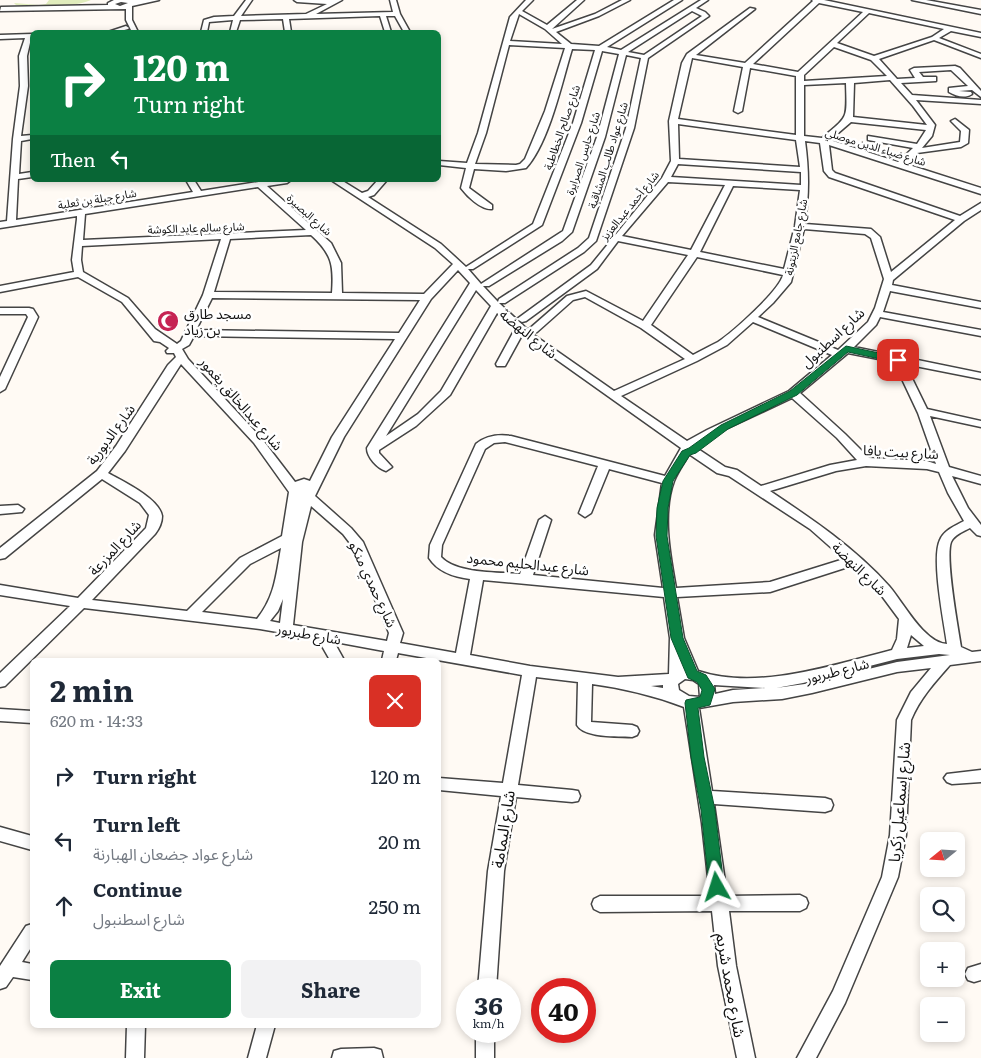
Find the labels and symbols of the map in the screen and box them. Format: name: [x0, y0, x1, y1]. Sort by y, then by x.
street label: شارع صالح الخطاطبة: [539, 82, 584, 172]
street label: شارع عواد طالب المشاقبة: [583, 99, 632, 211]
street label: شارع حابس الصرايرة: [561, 109, 604, 197]
street label: شارع ضياء الدين موصلي: [823, 123, 929, 172]
street label: شارع أحمد عبدالعزيز: [595, 167, 663, 245]
street label: شارع جبلة بن ثعلبة: [57, 184, 138, 213]
street label: شارع البصيرة: [283, 189, 336, 240]
street label: شارع جامع الزيتونة: [780, 197, 811, 277]
street label: شارع سالم عايد الكوشة: [147, 217, 245, 239]
street label: شارع اسطنبول: [796, 302, 870, 373]
place label: مسجد طارق بن زياد: [184, 303, 252, 339]
street label: شارع النهضة: [495, 303, 562, 364]
mosque icon: مسجد طارق بن زياد: [156, 309, 180, 333]
pin: [877, 339, 919, 381]
street label: شارع عبدالخالق يغمور: [193, 351, 288, 456]
street label: شارع الدبورية: [81, 400, 140, 470]
street label: شارع بيت يافا: [863, 439, 939, 465]
street label: شارع المزرعة: [83, 515, 146, 581]
street label: شارع النهضة: [827, 537, 892, 601]
street label: شارع حمدي منكو: [343, 538, 403, 631]
street label: شارع عبدالحليم محمود: [466, 547, 590, 581]
street label: شارع طبربور: [274, 617, 343, 650]
street label: شارع طبربور: [802, 652, 871, 690]
street label: شارع إسماعيل زكريا: [881, 741, 917, 863]
street label: شارع اليمامة: [484, 788, 522, 870]
north arrow: [920, 832, 965, 878]
position arrow: [690, 860, 742, 912]
street label: شارع محمد شريم: [709, 931, 753, 1040]
speed limit sign: 40: [531, 978, 596, 1043]

